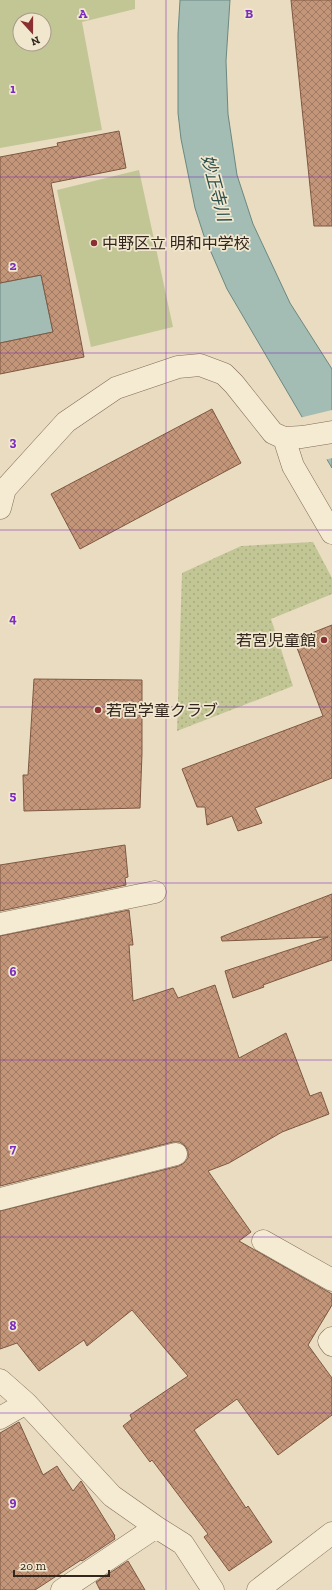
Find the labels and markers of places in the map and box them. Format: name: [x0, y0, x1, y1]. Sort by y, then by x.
place label: 中野区立 明和中学校: [102, 234, 250, 253]
marker: 中野区立 明和中学校: [89, 238, 99, 248]
place label: 若宮児童館: [236, 631, 316, 650]
marker: 若宮児童館: [319, 635, 329, 645]
place label: 若宮学童クラブ: [106, 701, 218, 720]
marker: 若宮学童クラブ: [93, 705, 103, 715]

